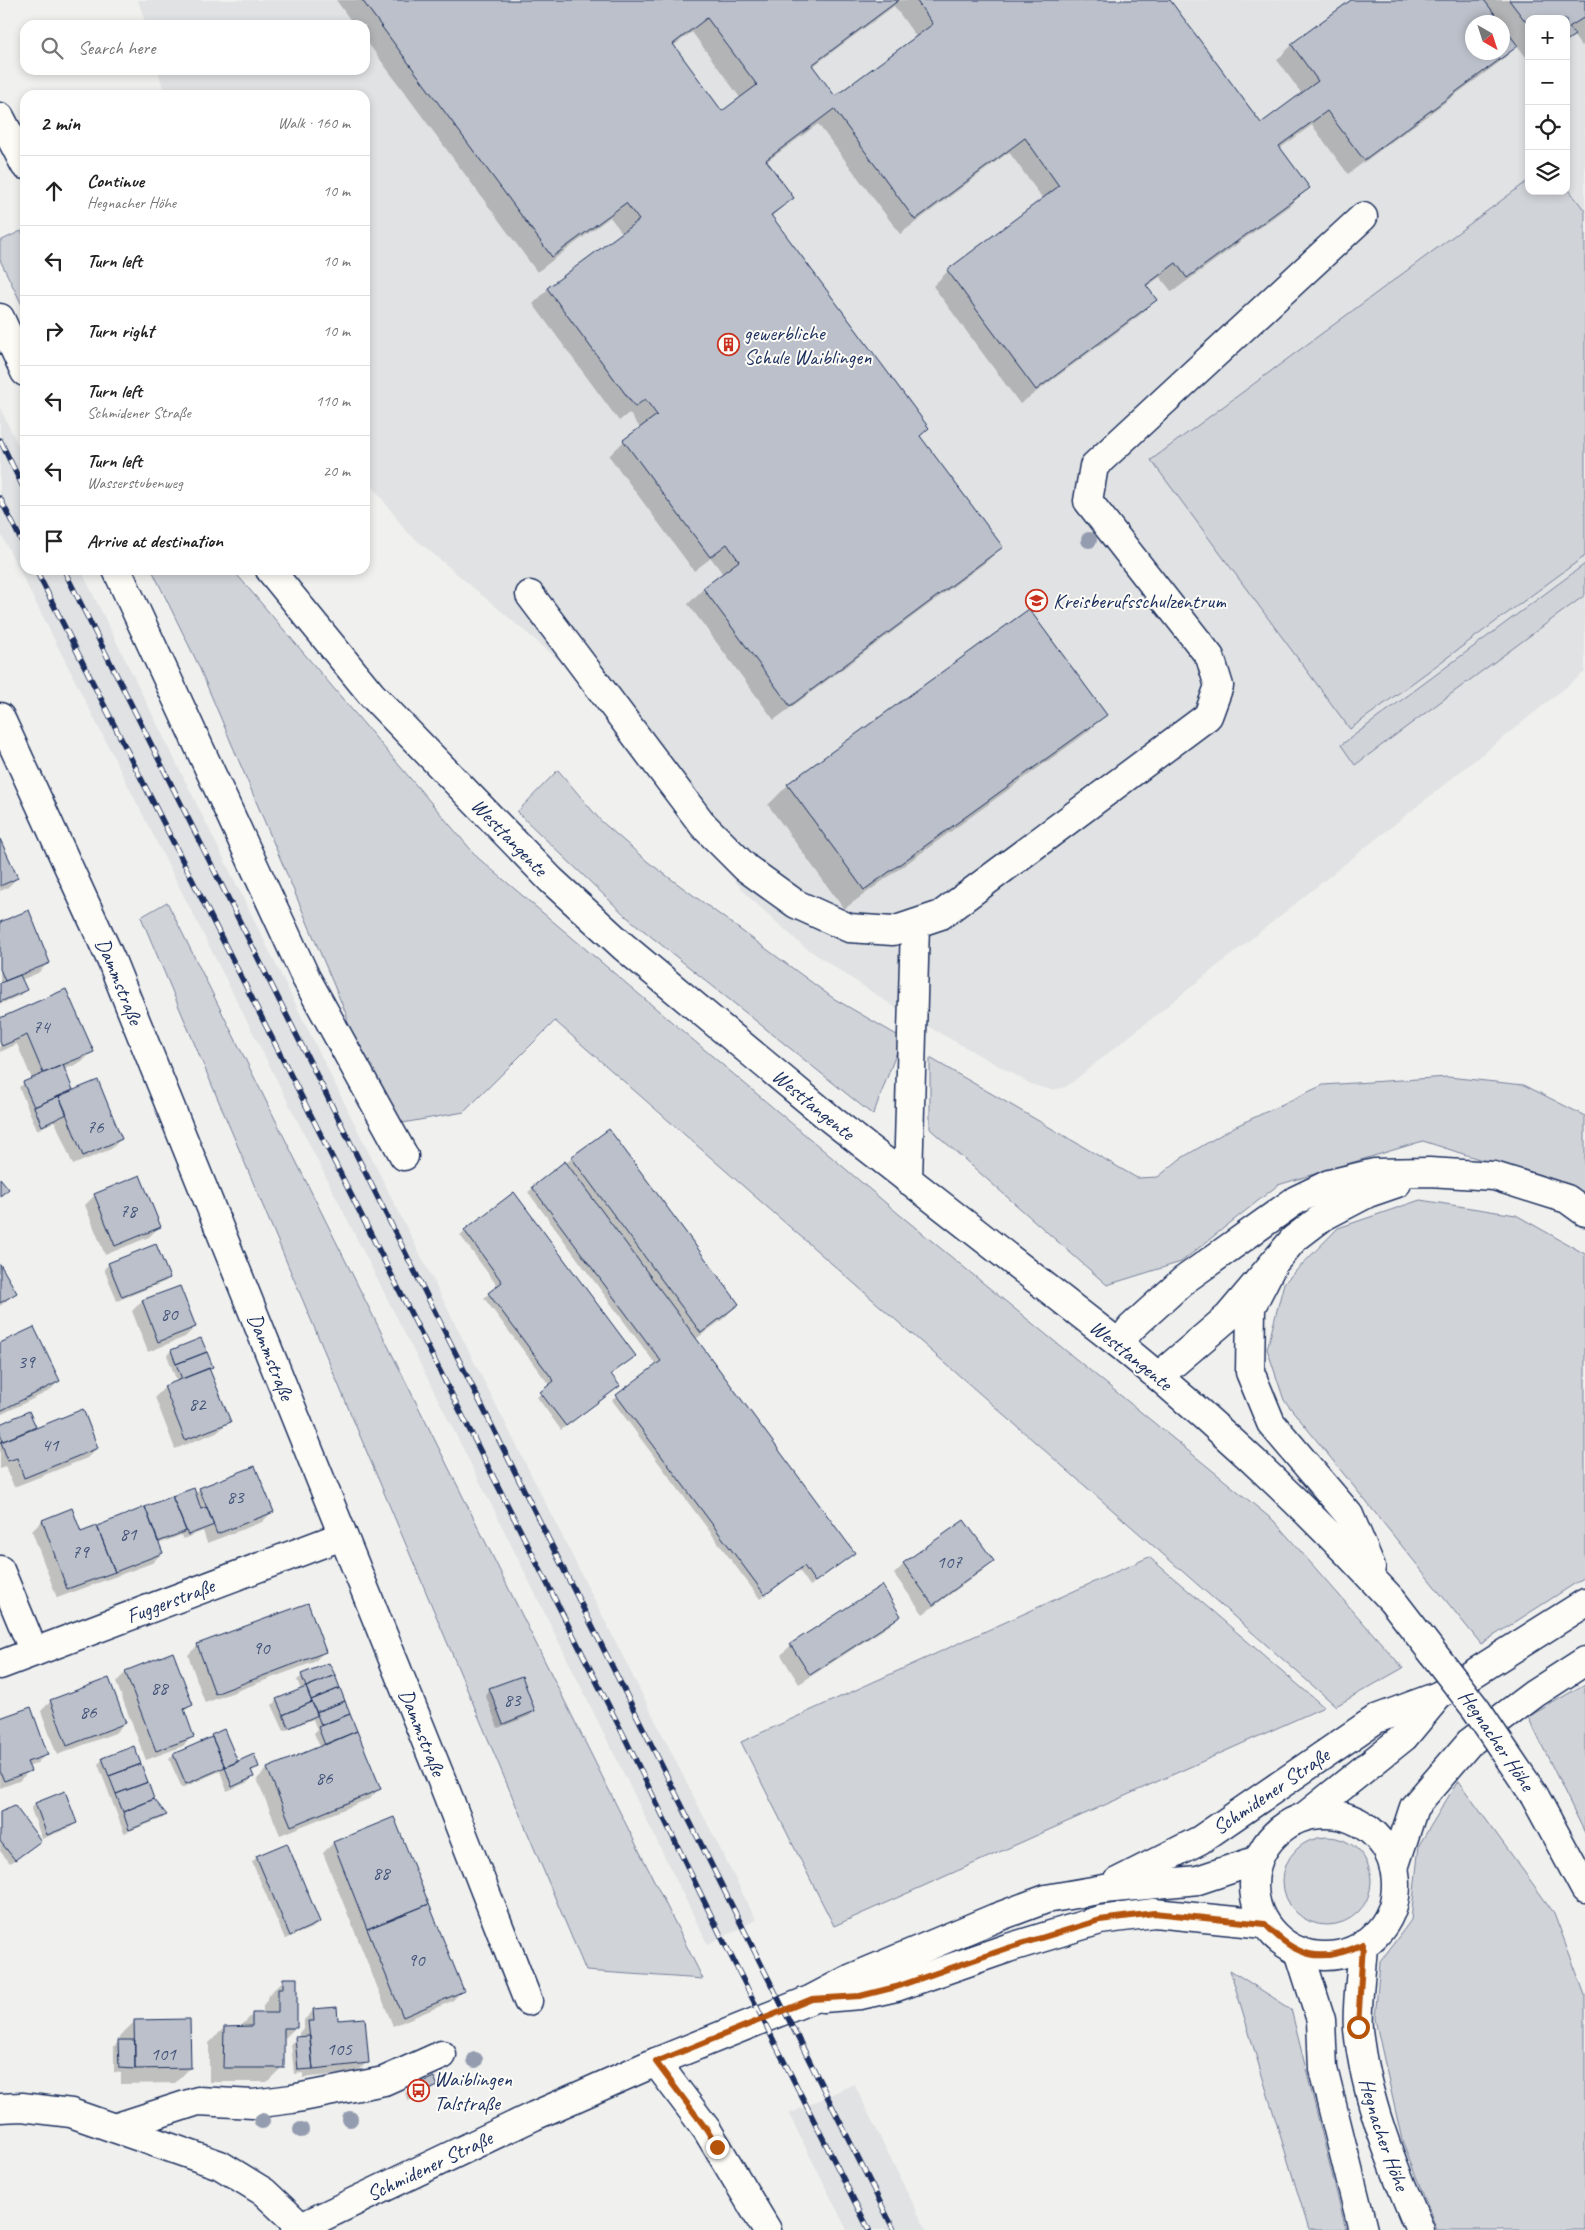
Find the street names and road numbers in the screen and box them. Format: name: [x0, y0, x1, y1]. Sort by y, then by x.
street label: Westtangente: [466, 793, 555, 883]
street label: Dammstraße: [90, 934, 150, 1030]
street label: Westtangente: [767, 1063, 861, 1147]
street label: Dammstraße: [242, 1310, 301, 1406]
street label: Westtangente: [1085, 1314, 1179, 1397]
street label: Fuggerstraße: [123, 1572, 220, 1629]
street label: Hegnacher Höhe: [1453, 1684, 1542, 1798]
street label: Dammstraße: [393, 1685, 452, 1782]
street label: Schmidener Straße: [1207, 1741, 1336, 1841]
street label: Hegnacher Höhe: [1354, 2076, 1416, 2196]
street label: Schmidener Straße: [362, 2124, 498, 2207]

